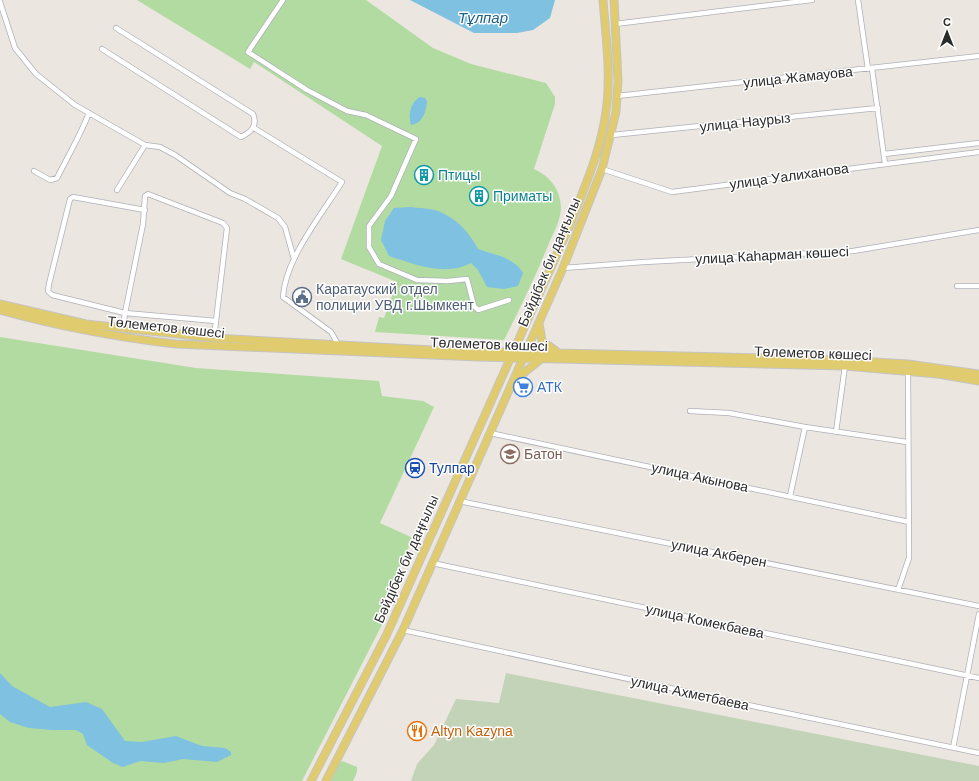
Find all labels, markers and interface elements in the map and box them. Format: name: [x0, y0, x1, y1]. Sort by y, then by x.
water label: Тұлпар: [458, 9, 508, 26]
north arrow: [927, 12, 967, 52]
text: С: [943, 16, 951, 28]
street label: улица Жамауова: [742, 63, 854, 91]
street label: улица Наурыз: [699, 109, 791, 135]
street label: улица Уалиханова: [728, 160, 850, 192]
building icon: Птицы: [413, 164, 435, 186]
place label: Птицы: [438, 167, 480, 183]
building icon: Приматы: [468, 185, 490, 207]
place label: Приматы: [493, 188, 552, 204]
street label: Бәйдібек би даңғылы: [515, 195, 583, 329]
street label: улица Каһарман көшесі: [695, 243, 849, 267]
place label: Каратауский отдел полиции УВД г.Шымкент: [316, 281, 474, 313]
public building icon: Каратауский отдел полиции УВД г.Шымкент: [291, 286, 313, 308]
street label: Төлеметов көшесі: [107, 313, 225, 341]
street label: Төлеметов көшесі: [430, 334, 548, 354]
street label: Төлеметов көшесі: [754, 343, 872, 363]
supermarket icon: АТК: [512, 376, 534, 398]
place label: АТК: [537, 379, 563, 395]
school or university icon: Батон: [499, 443, 521, 465]
place label: Батон: [524, 446, 562, 462]
station icon: Тулпар: [404, 457, 426, 479]
street label: улица Акынова: [650, 459, 750, 495]
place label: Тулпар: [429, 460, 475, 476]
street label: Бәйдібек би даңғылы: [371, 492, 441, 626]
street label: улица Акберен: [670, 536, 768, 570]
street label: улица Комекбаева: [644, 601, 766, 641]
street label: улица Ахметбаева: [629, 673, 751, 713]
restaurant icon: Altyn Kazyna: [406, 720, 428, 742]
place label: Altyn Kazyna: [431, 723, 513, 739]

